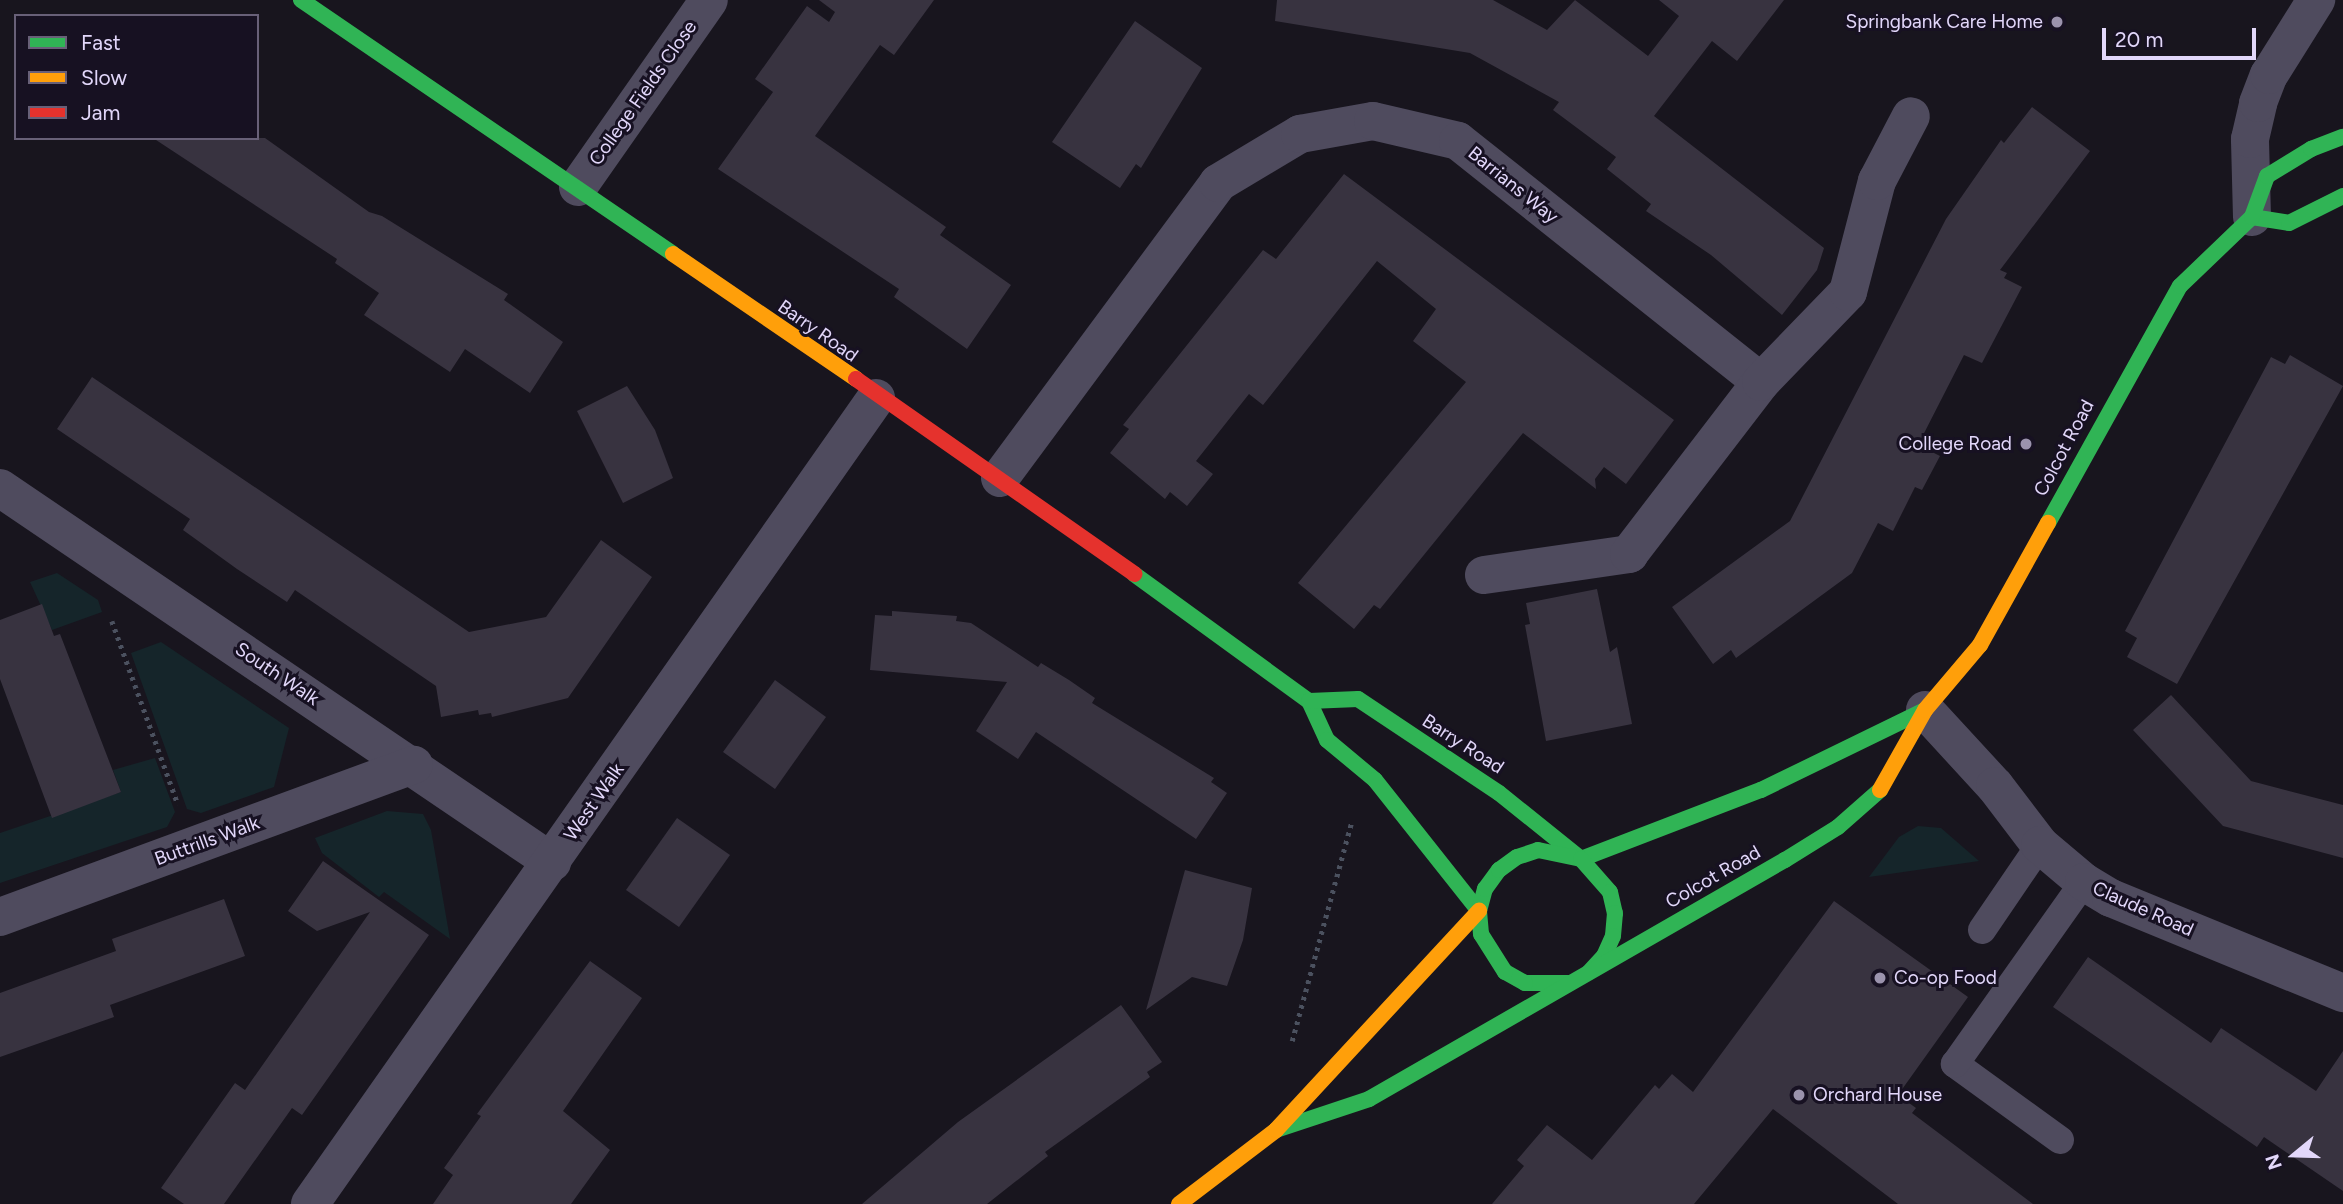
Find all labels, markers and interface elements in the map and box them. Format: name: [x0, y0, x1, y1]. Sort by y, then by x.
place label: Springbank Care Home: [1845, 11, 2043, 33]
legend: [14, 14, 259, 140]
marker: Springbank Care Home: [2049, 14, 2065, 30]
scale bar: [2105, 14, 2259, 58]
street label: College Fields Close: [584, 16, 702, 170]
text: 20 m: [2115, 27, 2163, 52]
text: Fast: [81, 30, 121, 55]
text: Slow: [81, 65, 127, 90]
text: Jam: [81, 100, 120, 125]
street label: Barrians Way: [1463, 142, 1563, 228]
street label: Barry Road: [774, 295, 862, 367]
street label: Colcot Road: [2029, 396, 2099, 500]
place label: College Road: [1899, 433, 2012, 455]
marker: College Road: [2018, 436, 2034, 452]
street label: South Walk: [231, 638, 323, 710]
street label: Barry Road: [1418, 709, 1508, 779]
street label: West Walk: [559, 759, 629, 845]
street label: Buttrills Walk: [151, 811, 263, 871]
street label: Colcot Road: [1661, 841, 1765, 913]
street label: Claude Road: [2089, 877, 2197, 941]
place label: Co-op Food: [1894, 967, 1997, 989]
marker: Co-op Food: [1872, 970, 1888, 986]
place label: Orchard House: [1813, 1084, 1942, 1106]
marker: Orchard House: [1791, 1087, 1807, 1103]
north arrow: [2259, 1120, 2329, 1190]
text: N: [2260, 1151, 2287, 1173]

